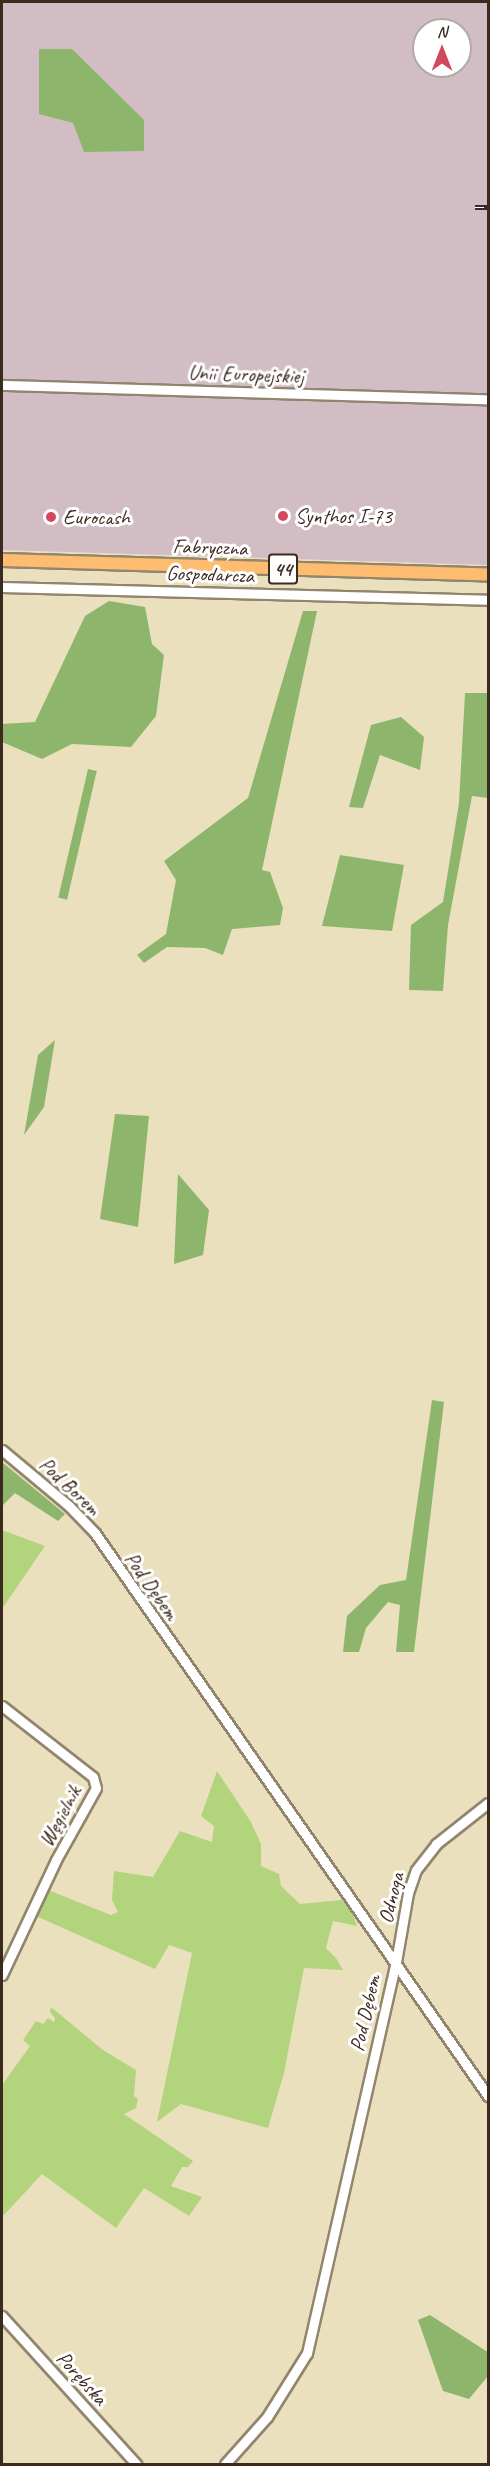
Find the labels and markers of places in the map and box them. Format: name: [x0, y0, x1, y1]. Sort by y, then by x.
place label: Synthos I-73: [295, 503, 392, 529]
place label: Eurocash: [63, 504, 130, 530]
marker: Synthos I-73: [276, 509, 290, 523]
marker: Eurocash: [44, 510, 58, 524]

